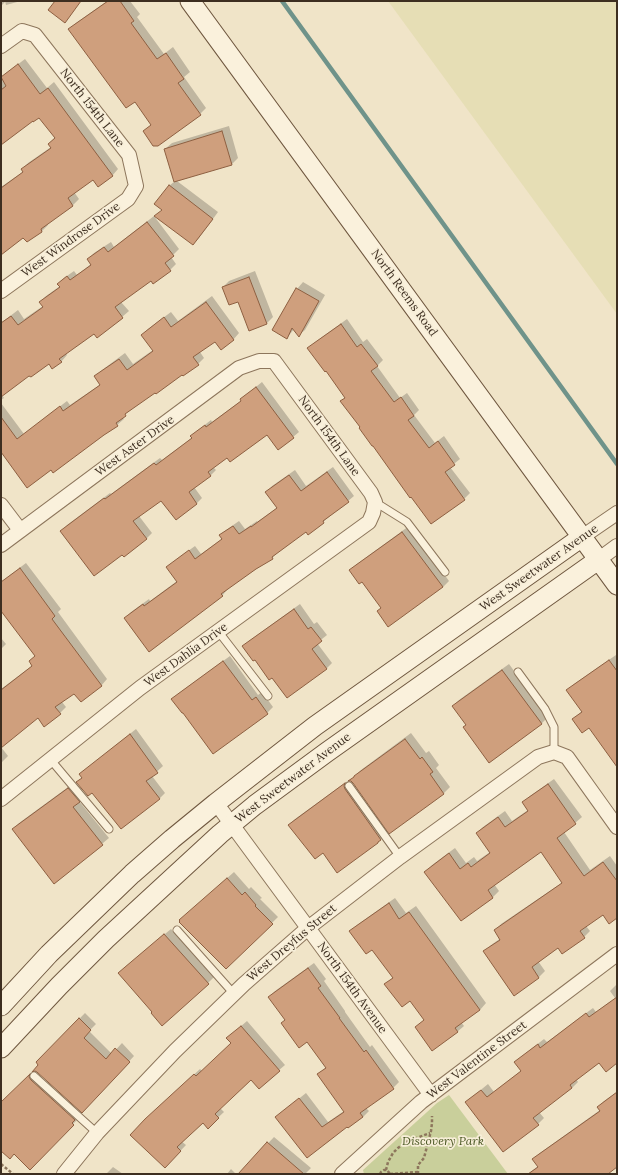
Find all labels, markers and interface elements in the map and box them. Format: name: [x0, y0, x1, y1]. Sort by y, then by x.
street label: North 154th Lane: [57, 66, 127, 150]
street label: West Windrose Drive: [19, 199, 123, 281]
street label: North Reems Road: [368, 247, 440, 339]
street label: North 154th Lane: [295, 393, 363, 479]
street label: West Aster Drive: [93, 413, 177, 479]
street label: West Sweetwater Avenue: [477, 522, 601, 614]
street label: West Dahlia Drive: [141, 620, 231, 690]
street label: West Sweetwater Avenue: [232, 730, 354, 826]
street label: West Dreyfus Street: [244, 901, 340, 985]
street label: North 154th Avenue: [314, 939, 390, 1037]
street label: West Valentine Street: [424, 1018, 530, 1102]
park label: Discovery Park: [402, 1135, 484, 1149]

